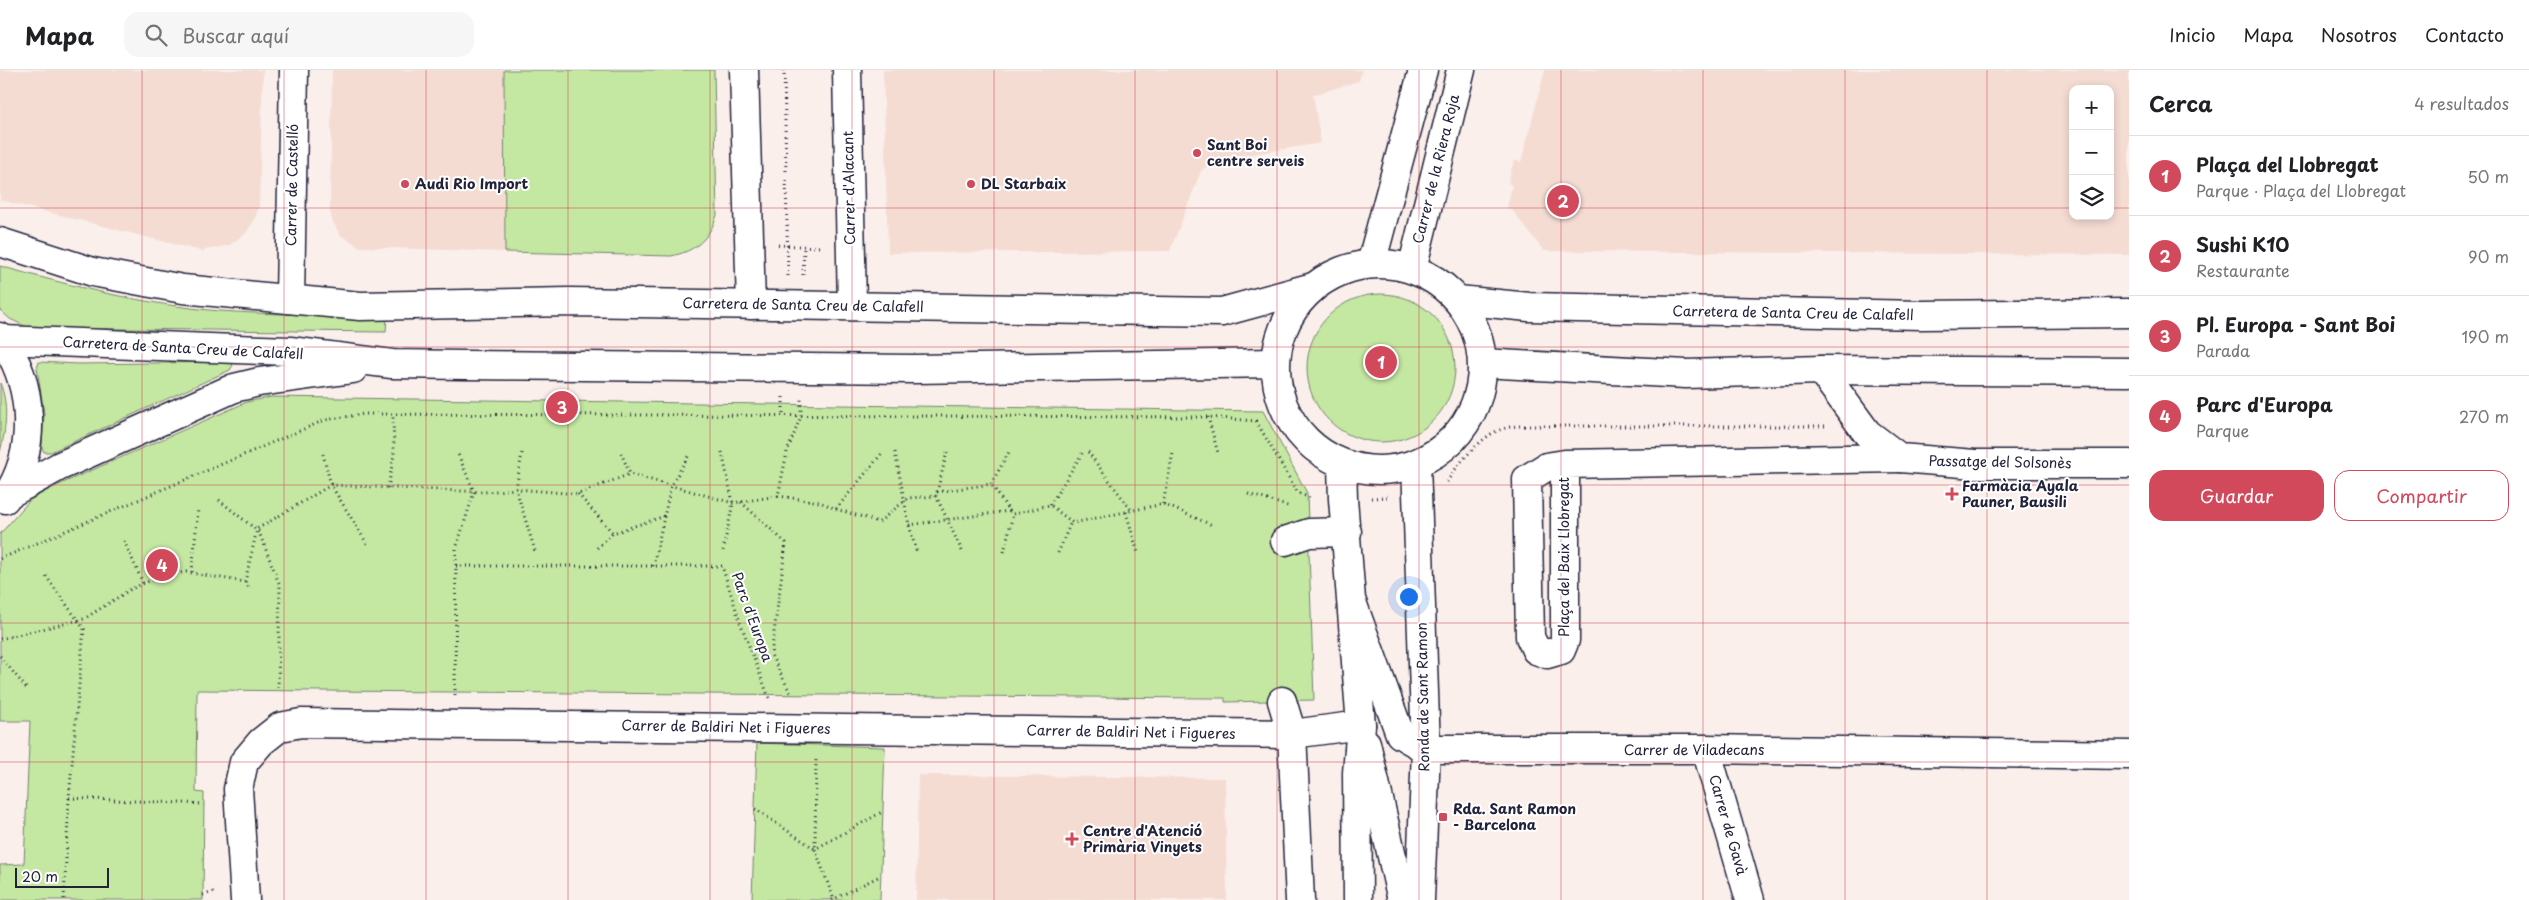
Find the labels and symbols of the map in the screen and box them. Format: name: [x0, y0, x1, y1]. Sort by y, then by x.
street label: Carrer de la Riera Roja: [1407, 92, 1464, 246]
street label: Carrer de Castelló: [280, 123, 303, 246]
street label: Carrer d'Alacant: [837, 130, 860, 245]
place label: Sant Boi centre serveis: [1207, 134, 1305, 171]
marker: Sant Boi centre serveis: [1191, 147, 1203, 159]
place label: Audi Rio Import: [415, 173, 529, 194]
place label: DL Starbaix: [981, 173, 1066, 194]
marker: Audi Rio Import: [399, 178, 411, 190]
marker: DL Starbaix: [965, 178, 977, 190]
pin: 2: [1547, 182, 1579, 220]
street label: Carretera de Santa Creu de Calafell: [682, 292, 924, 317]
street label: Carretera de Santa Creu de Calafell: [1672, 300, 1914, 325]
street label: Carretera de Santa Creu de Calafell: [62, 331, 304, 364]
pin: 1: [1365, 343, 1397, 381]
pin: 3: [546, 388, 578, 426]
street label: Passatge del Solsonès: [1928, 450, 2072, 473]
place label: Farmàcia Ayala Pauner, Bausili: [1962, 475, 2079, 512]
street label: Plaça del Baix Llobregat: [1553, 477, 1574, 637]
marker: Farmàcia Ayala Pauner, Bausili: [1946, 488, 1958, 500]
pin: 4: [146, 546, 178, 584]
street label: Parc d'Europa: [726, 569, 779, 665]
your location: [1396, 584, 1422, 610]
street label: Ronda de Sant Ramon: [1411, 622, 1434, 772]
street label: Carrer de Baldiri Net i Figueres: [621, 714, 831, 739]
street label: Carrer de Baldiri Net i Figueres: [1026, 719, 1236, 744]
street label: Carrer de Viladecans: [1624, 739, 1764, 760]
street label: Carrer de Gavà: [1704, 772, 1753, 878]
place label: Rda. Sant Ramon - Barcelona: [1453, 798, 1576, 835]
marker: Rda. Sant Ramon - Barcelona: [1437, 811, 1449, 823]
place label: Centre d'Atenció Primària Vinyets: [1083, 820, 1202, 857]
marker: Centre d'Atenció Primària Vinyets: [1065, 832, 1079, 846]
scale bar: [15, 865, 109, 888]

